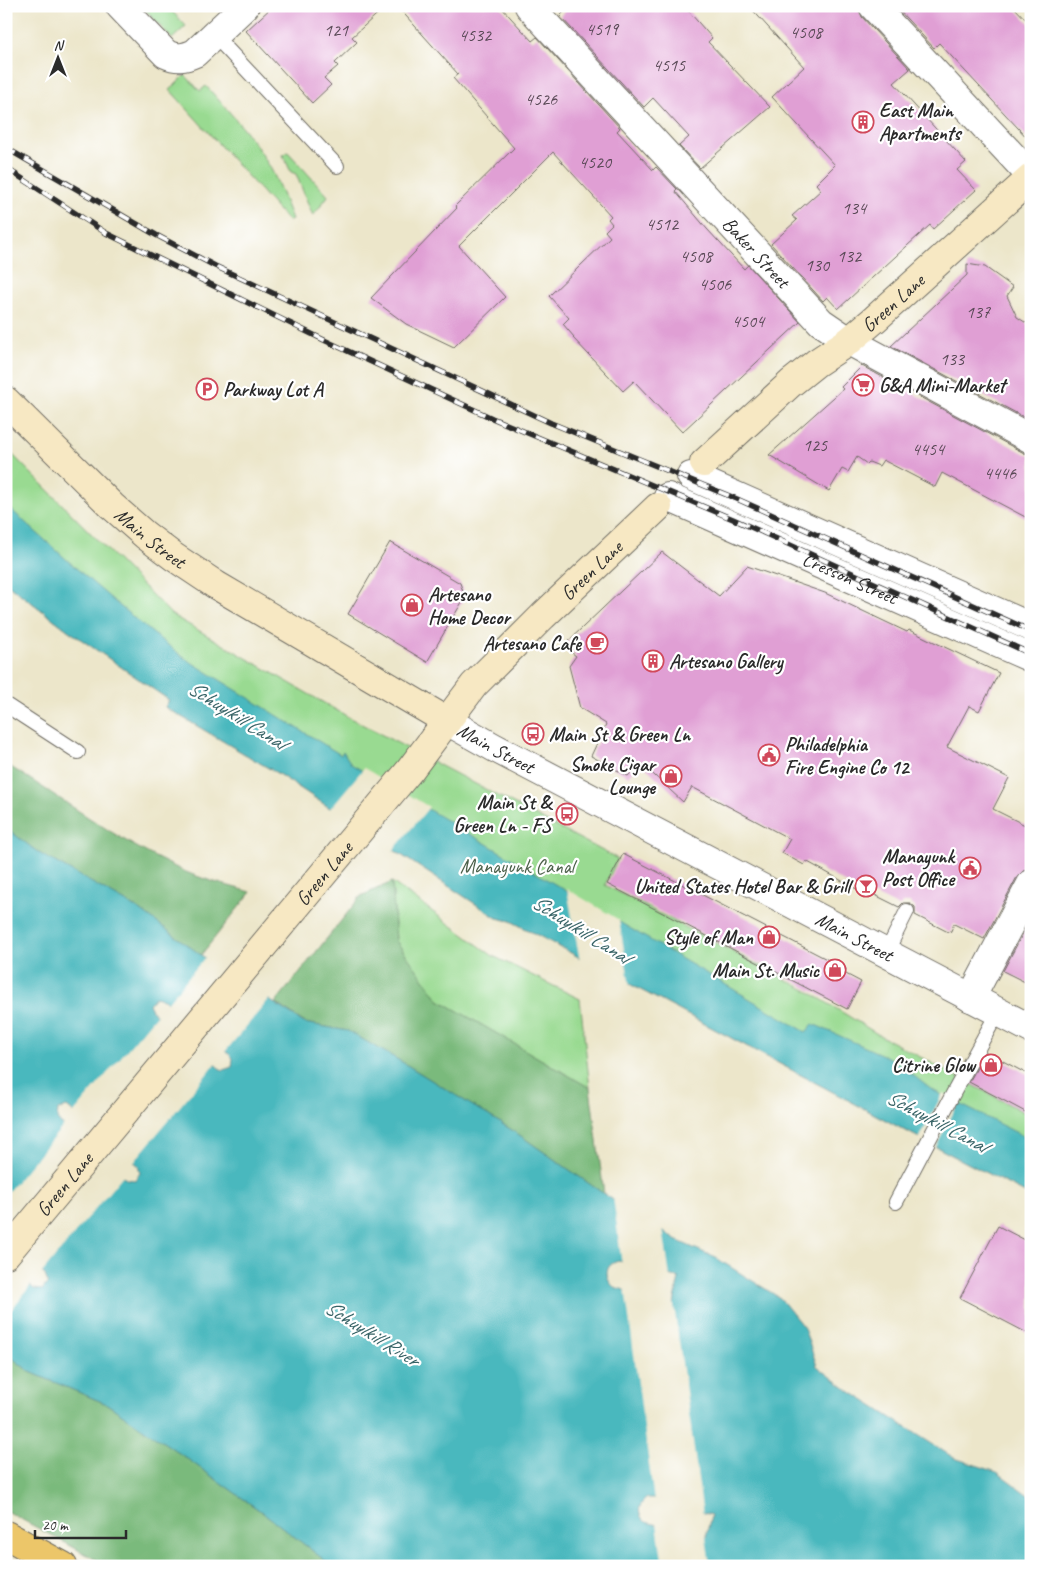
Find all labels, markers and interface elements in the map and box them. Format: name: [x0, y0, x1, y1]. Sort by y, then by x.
house number: 4519: [586, 18, 620, 40]
house number: 121: [324, 19, 349, 41]
house number: 4508: [790, 21, 824, 43]
house number: 4532: [459, 24, 493, 46]
north arrow: [32, 32, 82, 82]
text: N: [54, 37, 65, 54]
house number: 4515: [653, 54, 686, 76]
house number: 4526: [525, 88, 558, 110]
place label: East Main Apartments: [879, 98, 962, 146]
building icon: East Main Apartments: [851, 110, 875, 134]
house number: 4520: [579, 151, 613, 173]
house number: 134: [842, 197, 868, 219]
street label: Baker Street: [717, 212, 797, 295]
house number: 4512: [646, 213, 680, 235]
house number: 4508: [680, 245, 714, 267]
house number: 132: [837, 245, 863, 267]
house number: 130: [805, 254, 831, 276]
street label: Green Lane: [857, 267, 931, 338]
house number: 4506: [699, 273, 732, 295]
house number: 137: [966, 301, 991, 323]
house number: 4504: [732, 310, 766, 332]
house number: 133: [940, 348, 966, 370]
supermarket icon: G&A Mini-Market: [851, 373, 875, 397]
place label: G&A Mini-Market: [879, 373, 1008, 398]
parking icon: Parkway Lot A: [195, 377, 219, 401]
place label: Parkway Lot A: [223, 377, 325, 402]
house number: 125: [803, 434, 828, 456]
house number: 4454: [912, 438, 946, 460]
house number: 4446: [984, 462, 1017, 484]
street label: Main Street: [109, 502, 192, 575]
street label: Green Lane: [555, 534, 629, 606]
street label: Cresson Street: [799, 546, 903, 611]
place label: Artesano Home Decor: [428, 582, 512, 630]
shop icon: Artesano Home Decor: [400, 593, 424, 617]
place label: Artesano Cafe: [483, 631, 582, 656]
cafe icon: Artesano Cafe: [585, 631, 609, 655]
building icon: Artesano Gallery: [641, 649, 665, 673]
place label: Artesano Gallery: [669, 649, 785, 675]
water label: Schuylkill Canal: [184, 675, 296, 759]
street label: Main Street: [453, 717, 541, 781]
bus stop icon: Main St & Green Ln: [521, 722, 545, 746]
place label: Main St & Green Ln: [549, 722, 692, 747]
place label: Philadelphia Fire Engine Co 12: [785, 732, 911, 780]
public building icon: Philadelphia Fire Engine Co 12: [757, 743, 781, 767]
place label: Smoke Cigar Lounge: [570, 752, 658, 800]
shop icon: Smoke Cigar Lounge: [659, 764, 683, 788]
place label: Main St & Green Ln - FS: [453, 790, 554, 838]
bus stop icon: Main St & Green Ln - FS: [555, 802, 579, 826]
street label: Green Lane: [290, 835, 359, 911]
place label: Manayunk Post Office: [882, 844, 957, 892]
park label: Manayunk Canal: [460, 854, 578, 879]
public building icon: Manayunk Post Office: [958, 856, 982, 880]
place label: United States Hotel Bar & Grill: [635, 874, 853, 899]
bar icon: United States Hotel Bar & Grill: [854, 874, 878, 898]
water label: Schuylkill Canal: [528, 889, 640, 973]
street label: Main Street: [811, 906, 899, 969]
place label: Style of Man: [664, 925, 754, 951]
shop icon: Style of Man: [757, 925, 781, 949]
place label: Main St. Music: [712, 958, 820, 983]
shop icon: Main St. Music: [823, 958, 847, 982]
place label: Citrine Glow: [892, 1053, 977, 1078]
shop icon: Citrine Glow: [979, 1053, 1003, 1077]
water label: Schuylkill Canal: [882, 1084, 997, 1161]
street label: Green Lane: [31, 1146, 100, 1222]
water label: Schuylkill River: [320, 1294, 427, 1374]
scale bar: [35, 1507, 126, 1539]
text: 20 m: [42, 1516, 69, 1535]

